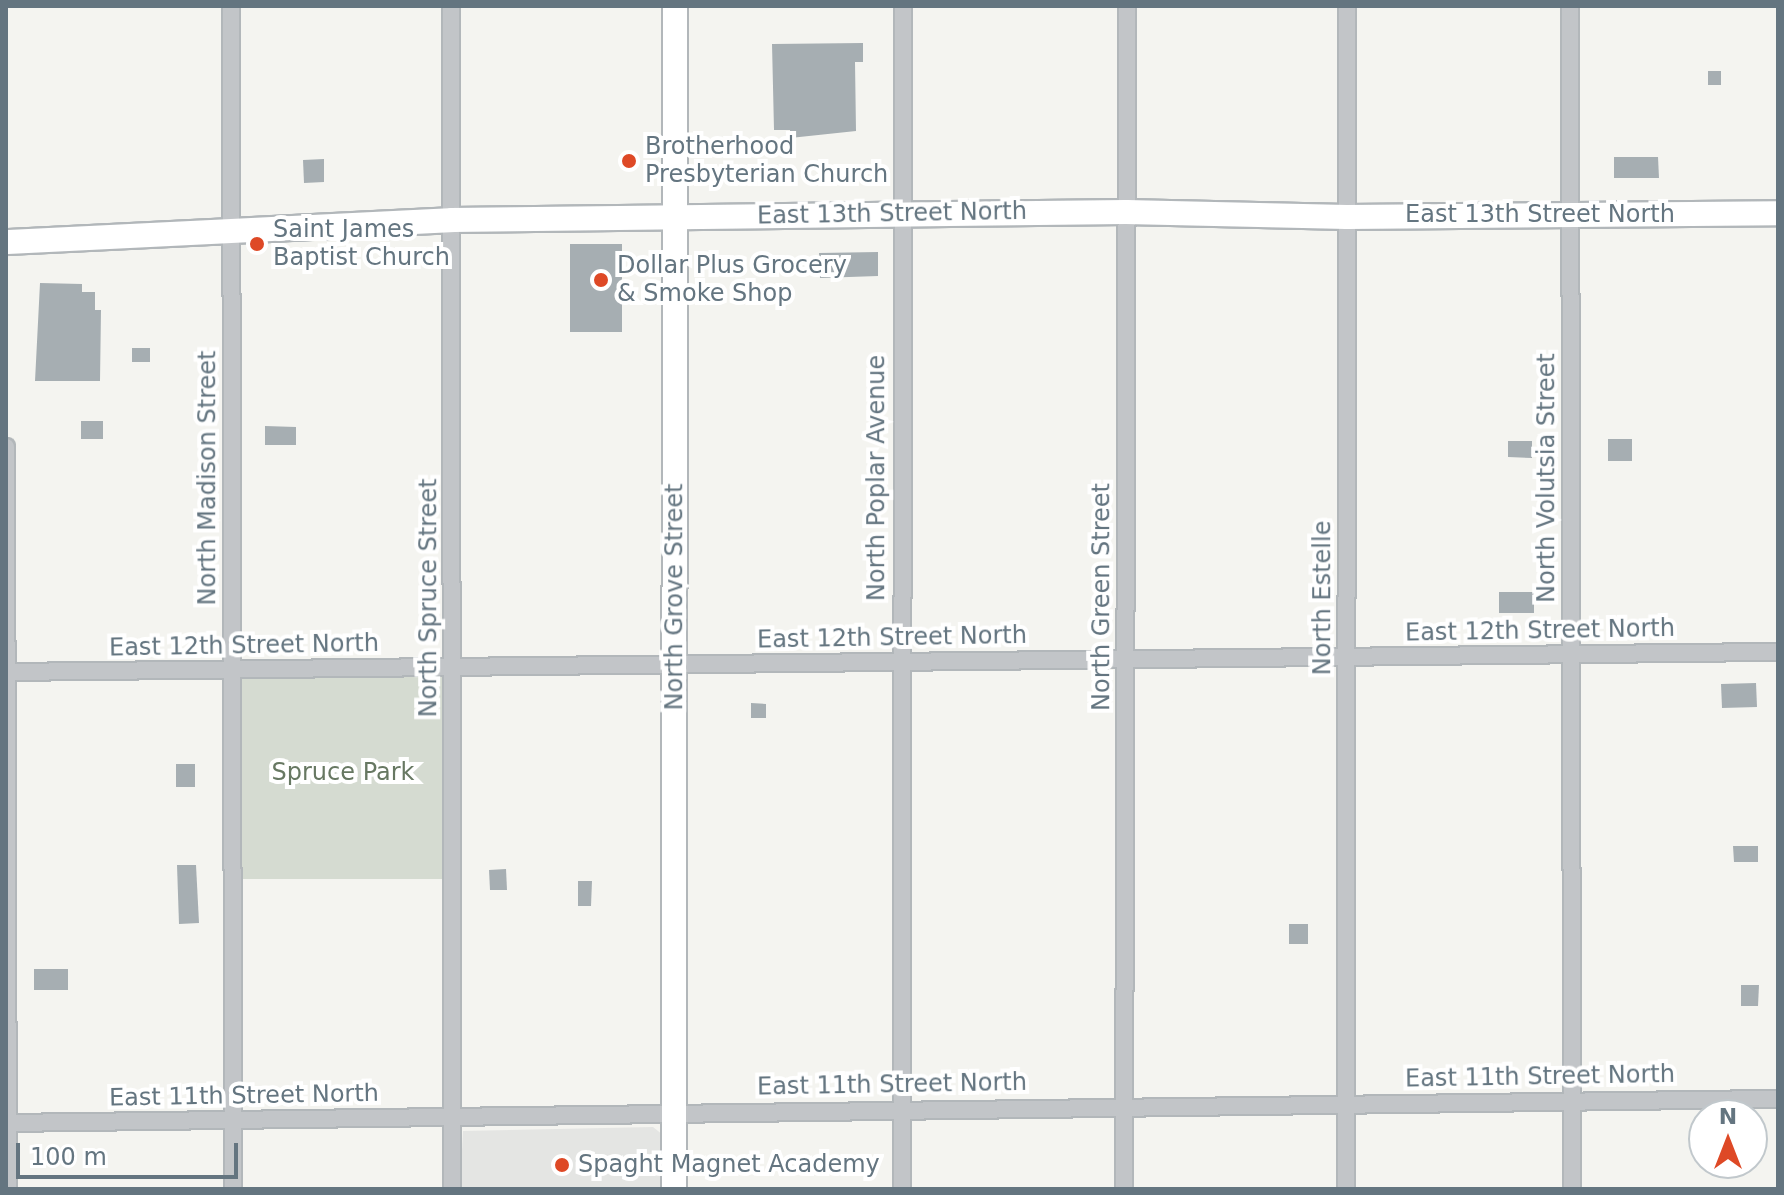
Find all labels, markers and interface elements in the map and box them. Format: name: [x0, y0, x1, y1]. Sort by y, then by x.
place label: Brotherhood Presbyterian Church: [645, 133, 888, 189]
marker: Brotherhood Presbyterian Church: [620, 152, 638, 170]
street label: East 13th Street North: [757, 197, 1027, 231]
street label: East 13th Street North: [1405, 201, 1675, 229]
place label: Saint James Baptist Church: [273, 216, 450, 272]
marker: Saint James Baptist Church: [248, 235, 266, 253]
place label: Dollar Plus Grocery & Smoke Shop: [617, 252, 847, 308]
marker: Dollar Plus Grocery & Smoke Shop: [592, 271, 610, 289]
street label: North Madison Street: [194, 350, 222, 606]
street label: North Volutsia Street: [1533, 353, 1561, 603]
street label: North Poplar Avenue: [863, 355, 891, 601]
street label: North Spruce Street: [415, 479, 443, 717]
street label: North Green Street: [1088, 483, 1116, 711]
street label: North Grove Street: [661, 484, 689, 710]
street label: North Estelle: [1309, 521, 1337, 675]
street label: East 12th Street North: [1405, 614, 1675, 648]
street label: East 12th Street North: [757, 621, 1027, 655]
street label: East 12th Street North: [109, 629, 379, 663]
park label: Spruce Park: [271, 759, 415, 787]
street label: East 11th Street North: [1405, 1060, 1675, 1094]
street label: East 11th Street North: [757, 1068, 1027, 1102]
street label: East 11th Street North: [109, 1079, 379, 1113]
north arrow: [1688, 1099, 1768, 1179]
text: N: [1719, 1104, 1737, 1129]
scale bar: [20, 1127, 242, 1177]
text: 100 m: [30, 1143, 107, 1171]
place label: Spaght Magnet Academy: [578, 1151, 880, 1179]
marker: Spaght Magnet Academy: [553, 1156, 571, 1174]

